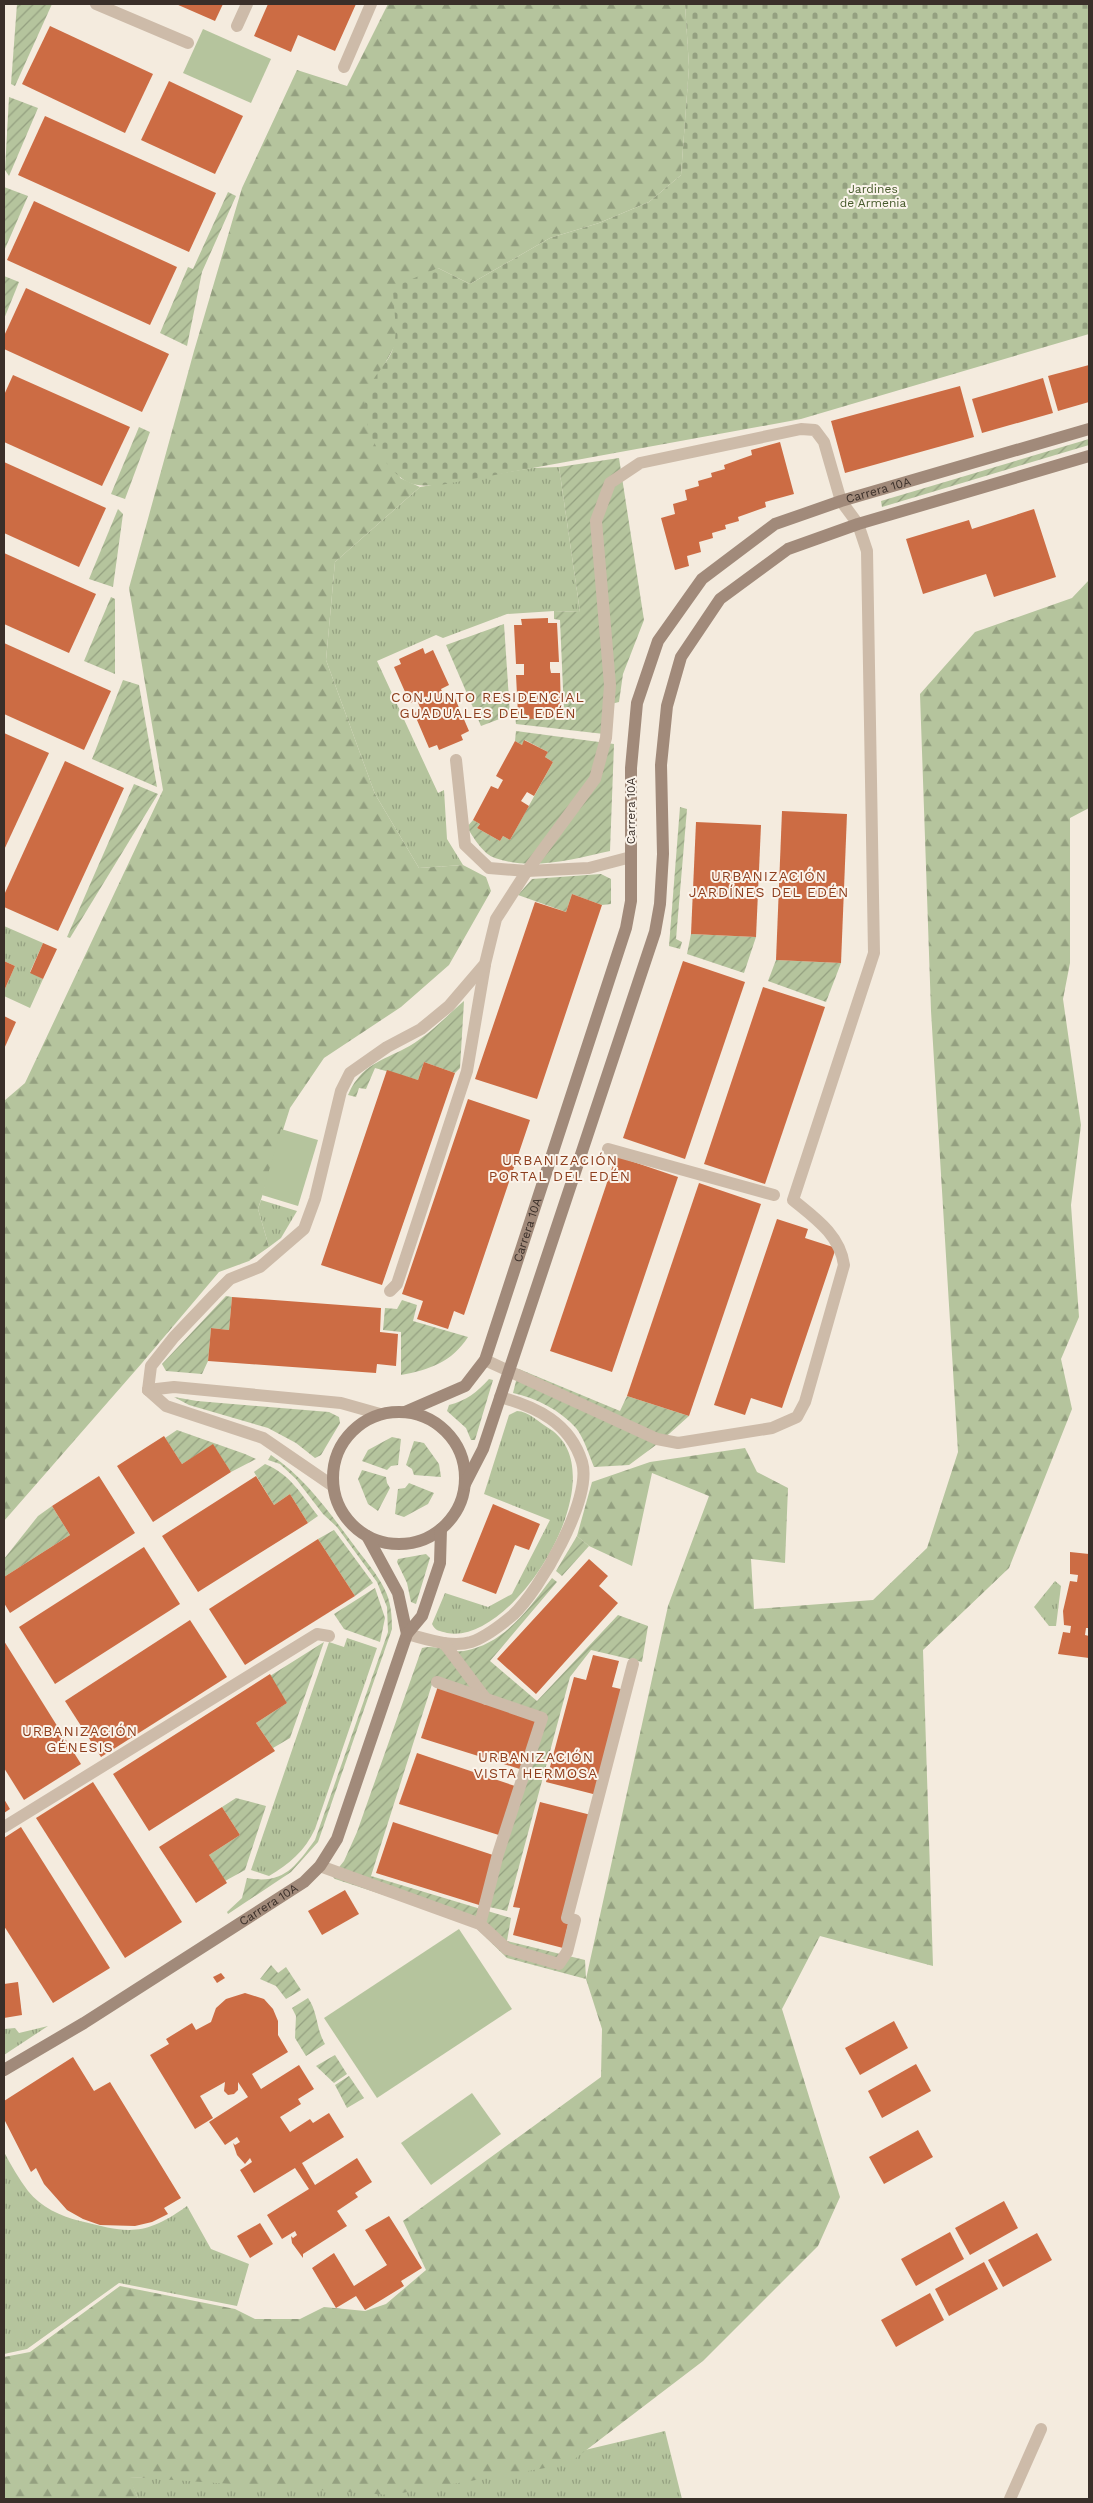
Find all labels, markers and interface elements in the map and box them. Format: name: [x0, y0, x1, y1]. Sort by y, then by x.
park label: Jardines de Armenia: [840, 182, 907, 210]
street label: Carrera 10A: [844, 474, 912, 506]
district label: CONJUNTO RESIDENCIAL GUADUALES DEL EDÉN: [391, 689, 585, 721]
street label: Carrera 10A: [624, 778, 638, 844]
district label: URBANIZACIÓN JARDÍNES DEL EDÉN: [689, 868, 849, 900]
district label: URBANIZACIÓN PORTAL DEL EDÉN: [489, 1152, 631, 1184]
street label: Carrera 10A: [510, 1196, 544, 1264]
district label: URBANIZACIÓN GÉNESIS: [22, 1723, 138, 1755]
district label: URBANIZACIÓN VISTA HERMOSA: [474, 1749, 598, 1781]
street label: Carrera 10A: [237, 1881, 301, 1929]

